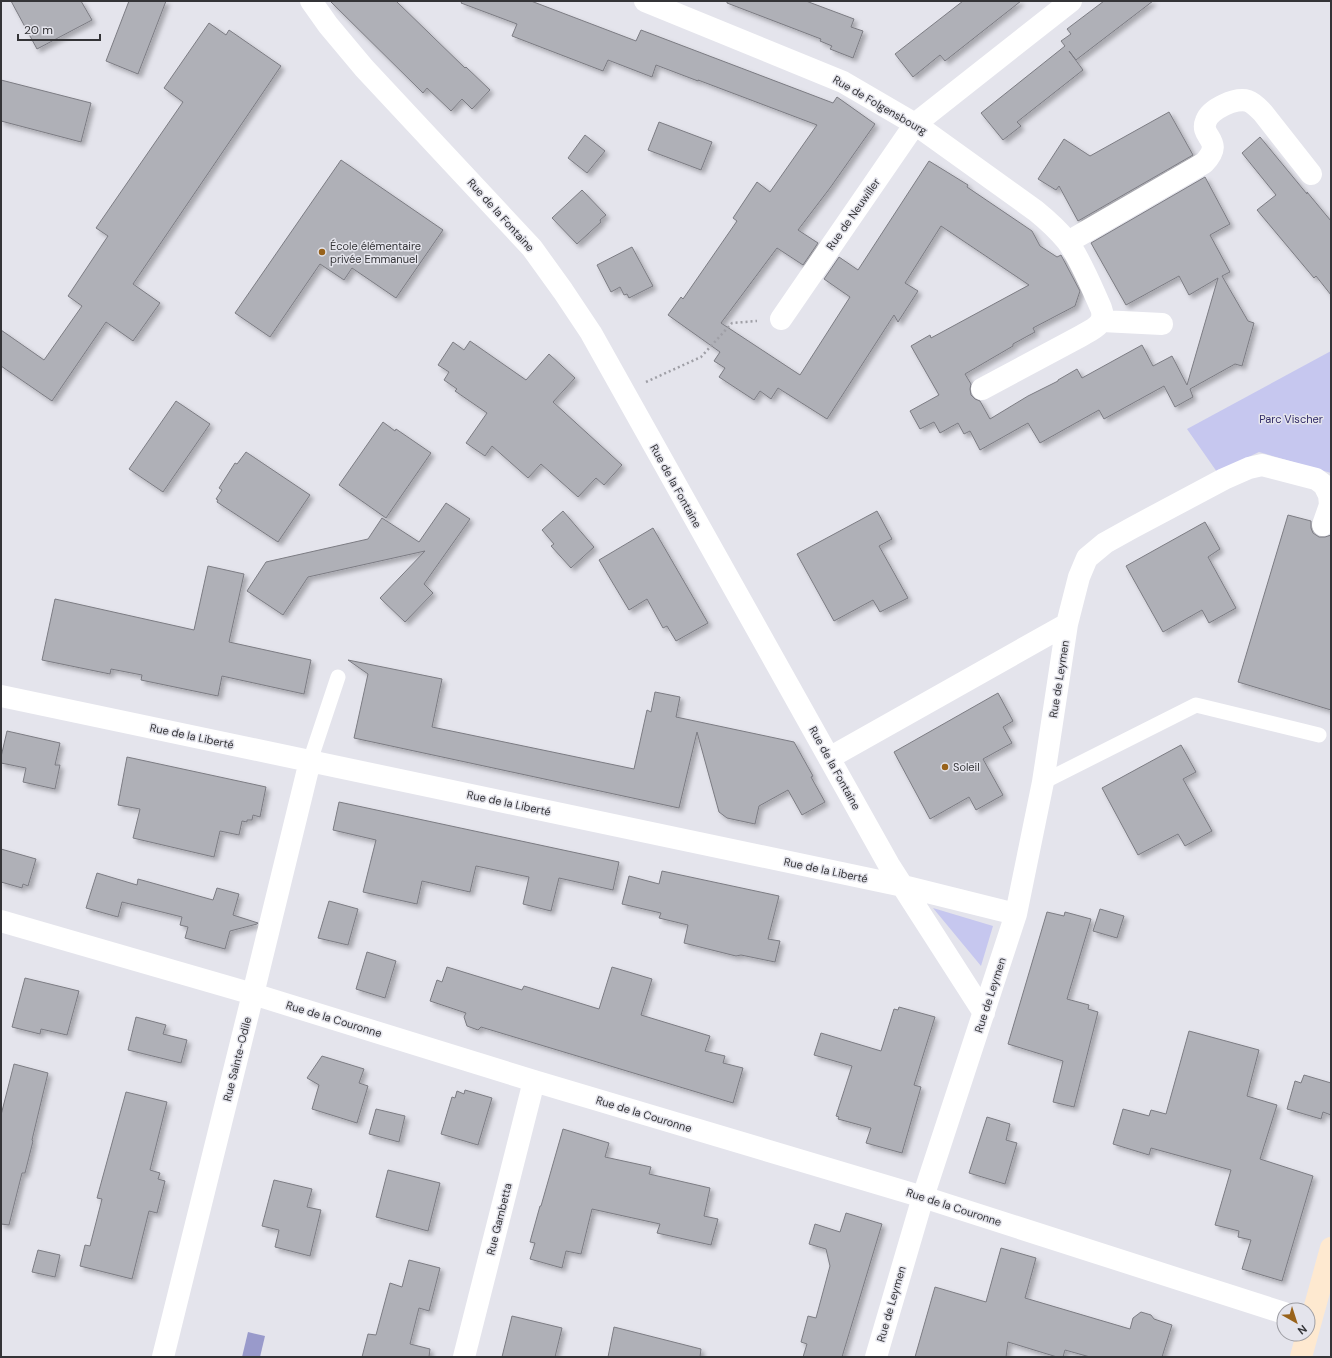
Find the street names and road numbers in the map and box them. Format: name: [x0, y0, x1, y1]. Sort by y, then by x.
street label: Rue de Folgensbourg: [830, 72, 930, 138]
street label: Rue de Neuwiller: [823, 175, 883, 253]
street label: Rue de la Fontaine: [465, 176, 537, 254]
street label: Rue de la Fontaine: [647, 442, 705, 530]
street label: Rue de Leymen: [1046, 639, 1072, 719]
street label: Rue de la Liberté: [149, 720, 235, 752]
street label: Rue de la Fontaine: [806, 724, 864, 812]
street label: Rue de la Liberté: [466, 787, 552, 819]
street label: Rue de la Liberté: [783, 854, 869, 886]
street label: Rue de Leymen: [971, 956, 1009, 1034]
street label: Rue de la Couronne: [284, 998, 384, 1040]
street label: Rue Sainte-Odile: [220, 1015, 254, 1103]
street label: Rue de la Couronne: [594, 1093, 694, 1135]
street label: Rue Gambetta: [483, 1182, 515, 1256]
street label: Rue de la Couronne: [905, 1185, 1003, 1229]
street label: Rue de Leymen: [873, 1265, 909, 1343]

